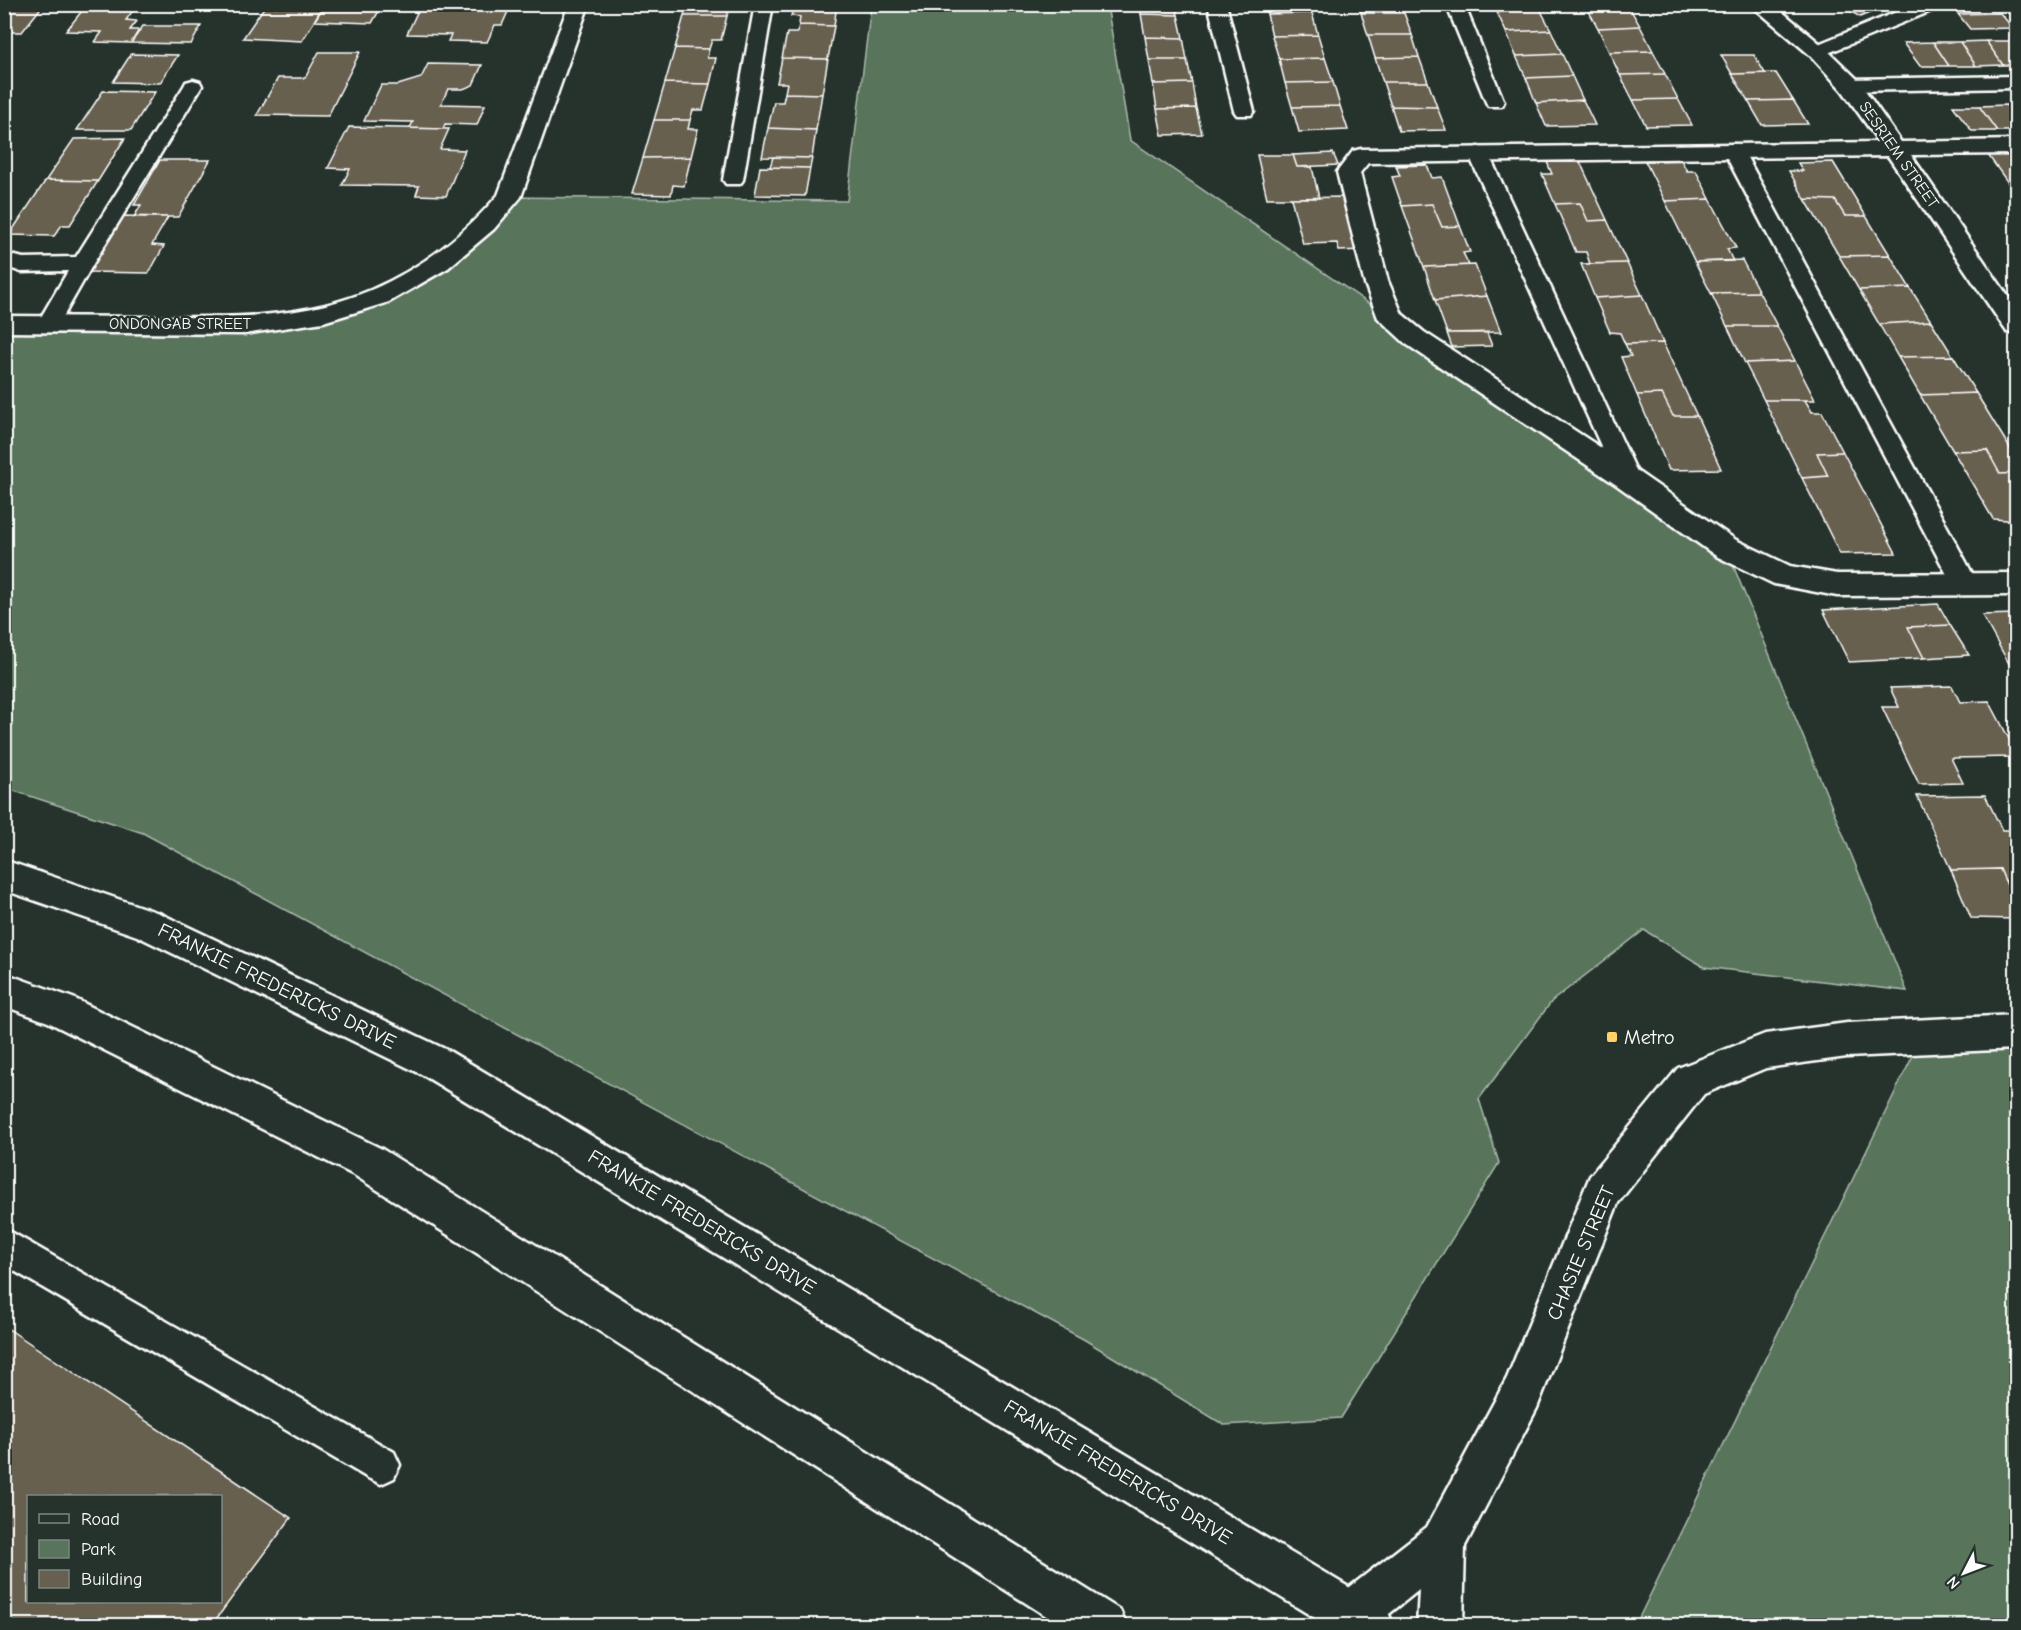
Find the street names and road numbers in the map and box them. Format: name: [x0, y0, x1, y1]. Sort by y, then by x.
street label: SESRIEM STREET: [1856, 98, 1943, 212]
street label: ONDONGAB STREET: [109, 315, 252, 333]
street label: FRANKIE FREDERICKS DRIVE: [154, 918, 400, 1054]
street label: FRANKIE FREDERICKS DRIVE: [584, 1145, 820, 1299]
street label: CHASIE STREET: [1542, 1182, 1620, 1324]
street label: FRANKIE FREDERICKS DRIVE: [1000, 1395, 1236, 1549]

